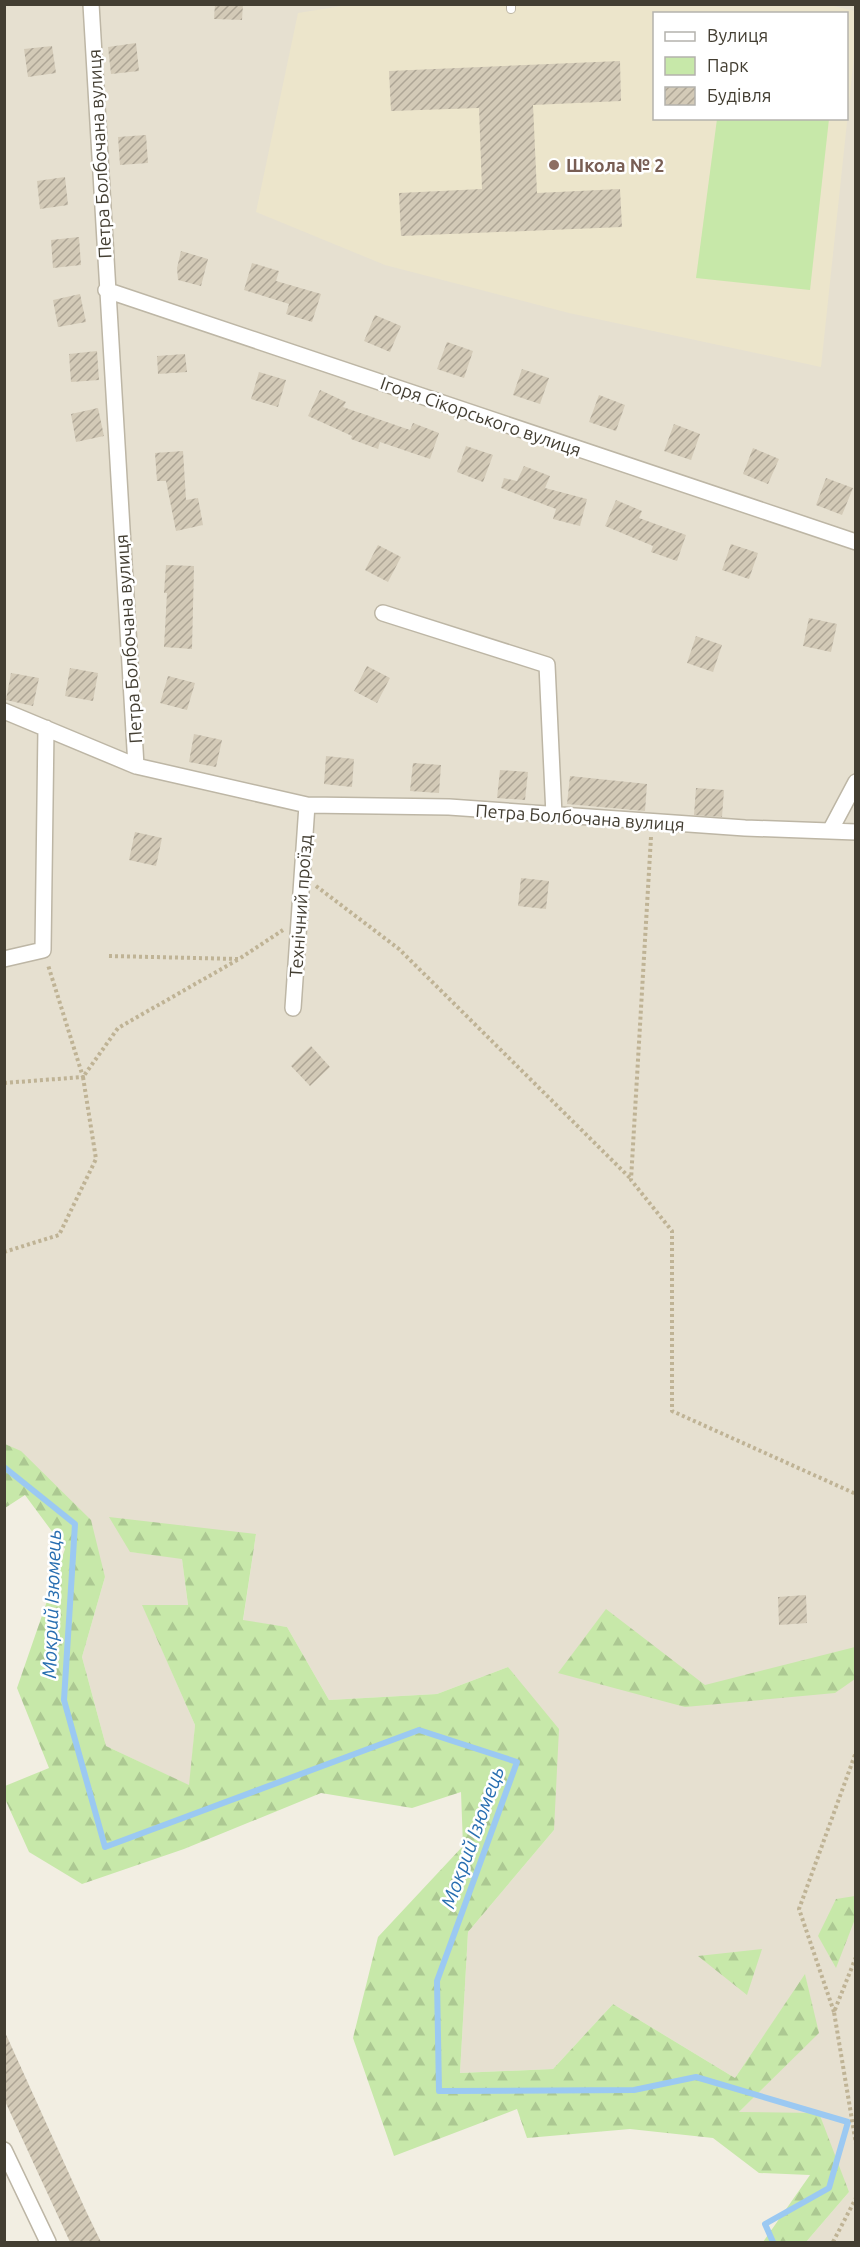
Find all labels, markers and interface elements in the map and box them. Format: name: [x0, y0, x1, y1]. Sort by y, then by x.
legend: [653, 12, 848, 120]
text: Вулиця: [707, 25, 768, 45]
street label: Петра Болбочана вулиця: [84, 49, 114, 259]
text: Парк: [707, 55, 748, 75]
text: Будівля: [707, 85, 772, 105]
place label: Школа № 2: [566, 155, 664, 175]
marker: Школа № 2: [547, 158, 561, 172]
street label: Ігоря Сікорського вулиця: [378, 372, 584, 460]
street label: Петра Болбочана вулиця: [111, 534, 145, 744]
street label: Петра Болбочана вулиця: [475, 800, 685, 834]
street label: Технічний проїзд: [285, 833, 315, 978]
water label: Мокрий Ізюмець: [37, 1529, 65, 1679]
water label: Мокрий Ізюмець: [436, 1763, 508, 1911]

